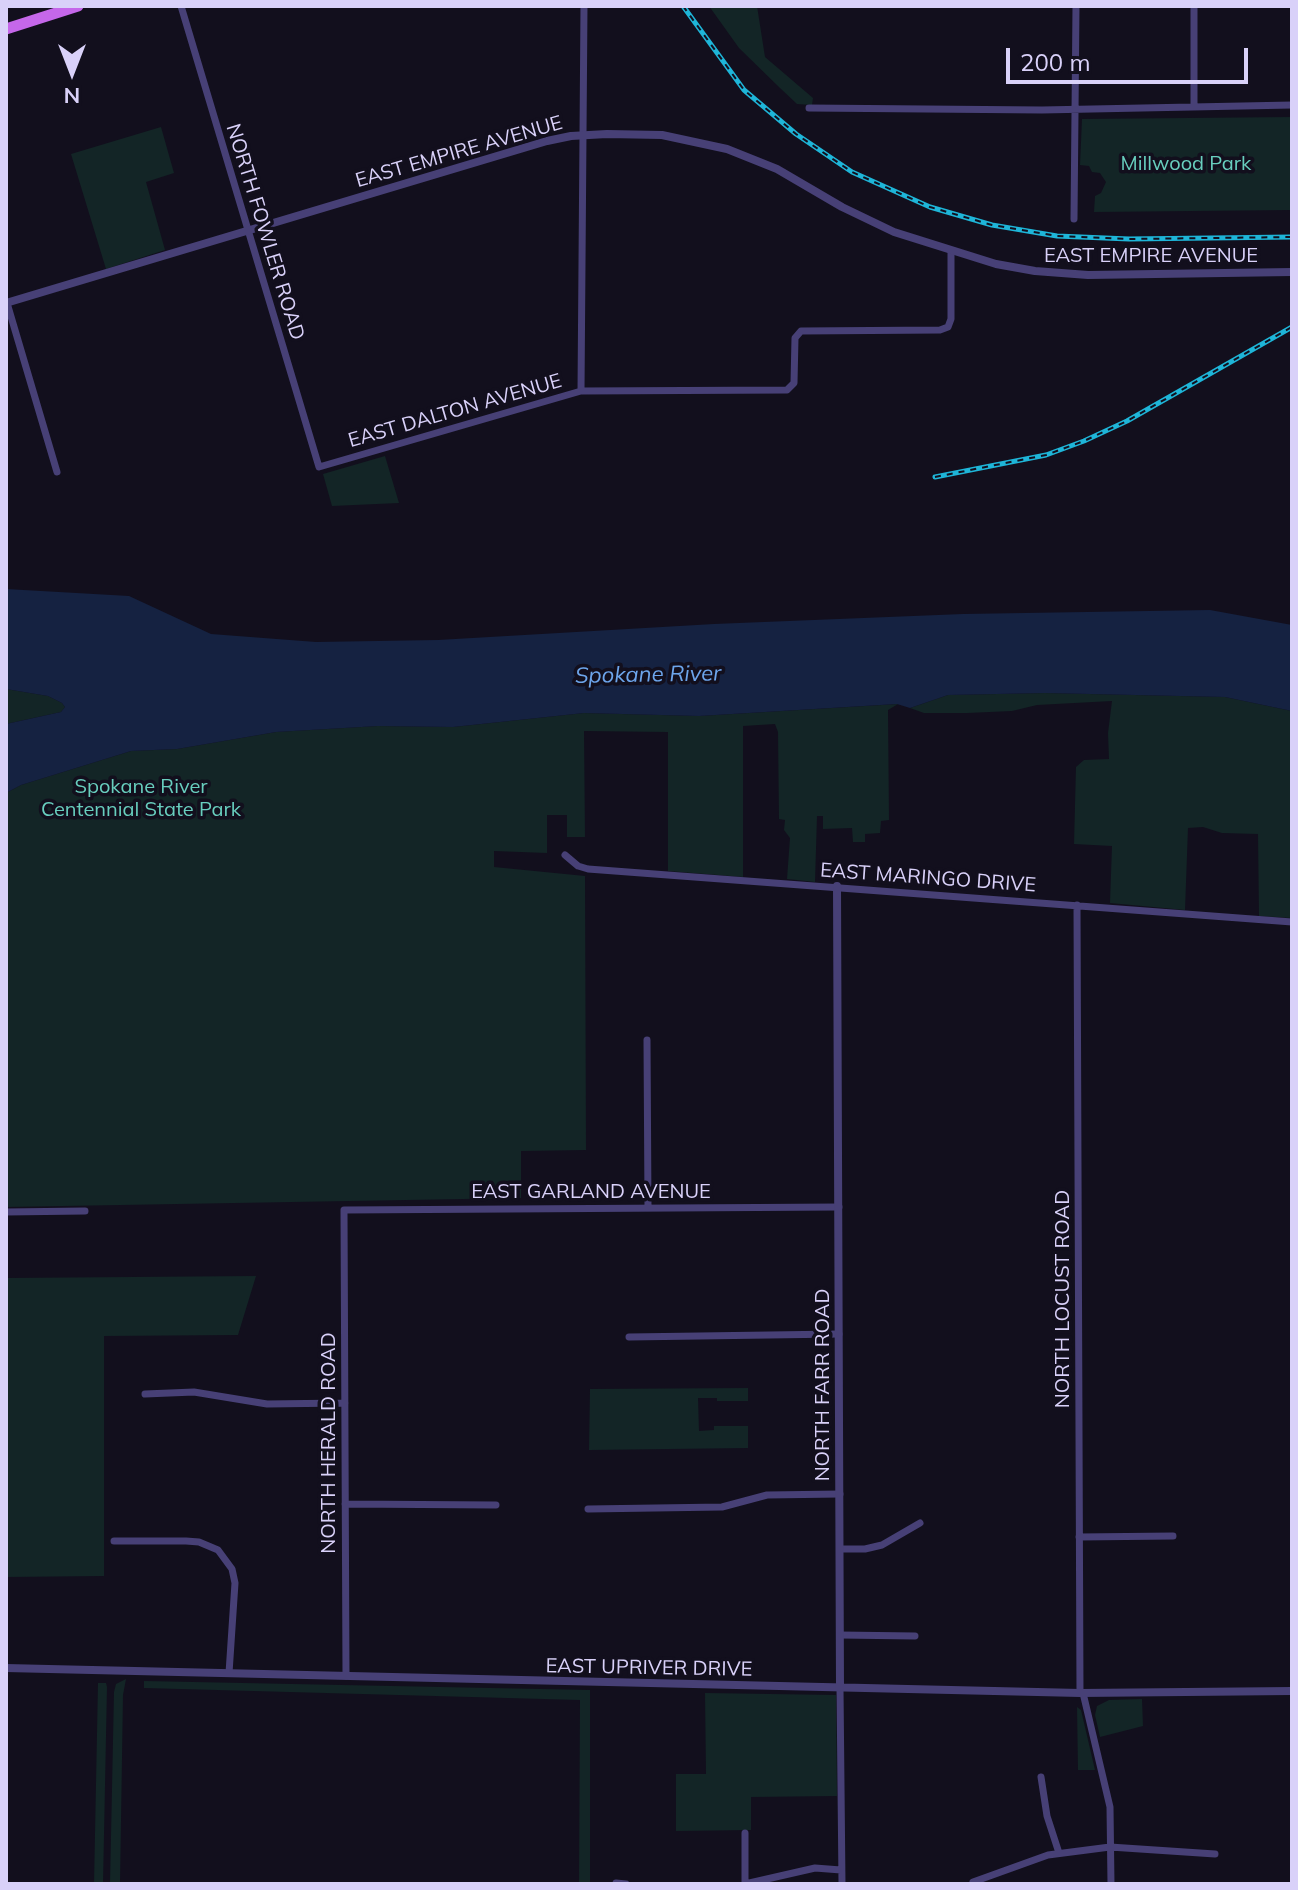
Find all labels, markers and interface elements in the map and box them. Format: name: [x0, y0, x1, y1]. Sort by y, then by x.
north arrow: [32, 32, 112, 112]
scale bar: [1010, 32, 1252, 82]
text: 200 m: [1020, 47, 1091, 77]
text: N: [64, 82, 80, 110]
street label: EAST EMPIRE AVENUE: [353, 111, 565, 193]
street label: NORTH FOWLER ROAD: [221, 121, 309, 343]
park label: Millwood Park: [1121, 152, 1251, 176]
street label: EAST EMPIRE AVENUE: [1044, 244, 1258, 268]
street label: EAST DALTON AVENUE: [346, 369, 564, 453]
water label: Spokane River: [575, 661, 721, 689]
park label: Spokane River Centennial State Park: [41, 775, 241, 822]
street label: EAST MARINGO DRIVE: [819, 858, 1037, 898]
street label: EAST GARLAND AVENUE: [471, 1180, 711, 1204]
street label: NORTH LOCUST ROAD: [1051, 1190, 1075, 1408]
street label: NORTH FARR ROAD: [811, 1289, 835, 1481]
street label: NORTH HERALD ROAD: [317, 1332, 341, 1554]
street label: EAST UPRIVER DRIVE: [546, 1654, 752, 1682]

